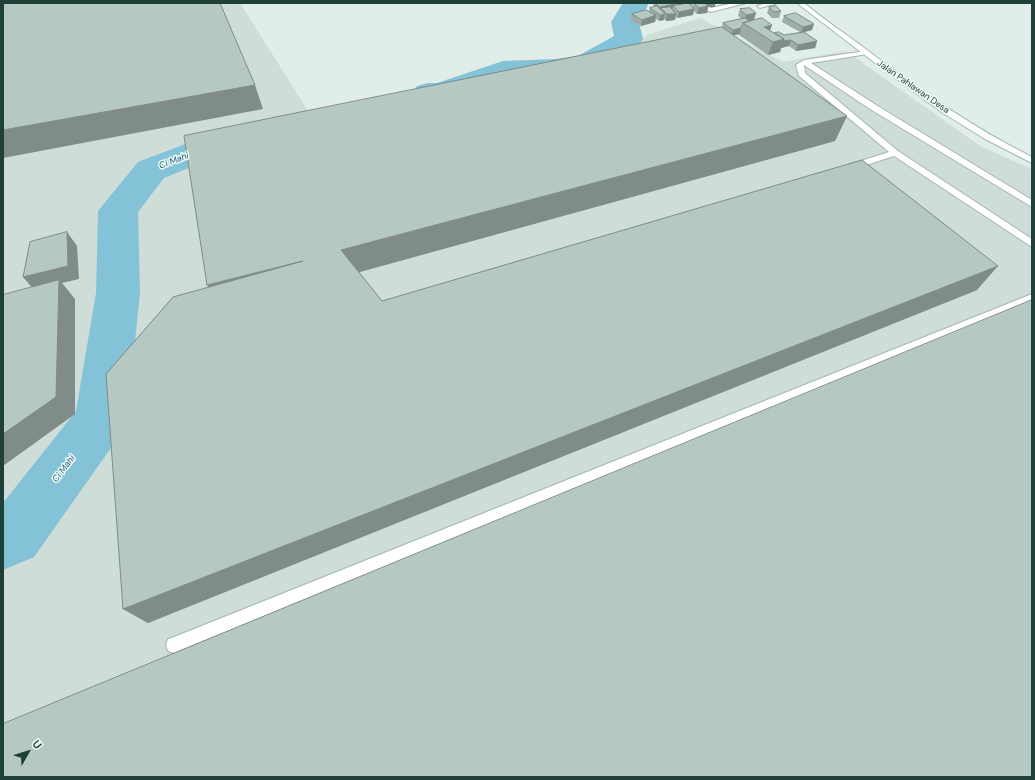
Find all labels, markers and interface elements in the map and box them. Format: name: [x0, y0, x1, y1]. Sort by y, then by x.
street label: Jalan Pahlawan Desa: [875, 58, 951, 116]
water label: Ci Mahi: [158, 150, 190, 172]
water label: Ci Mahi: [50, 453, 78, 485]
north arrow: [8, 732, 48, 772]
text: U: [30, 737, 45, 752]

